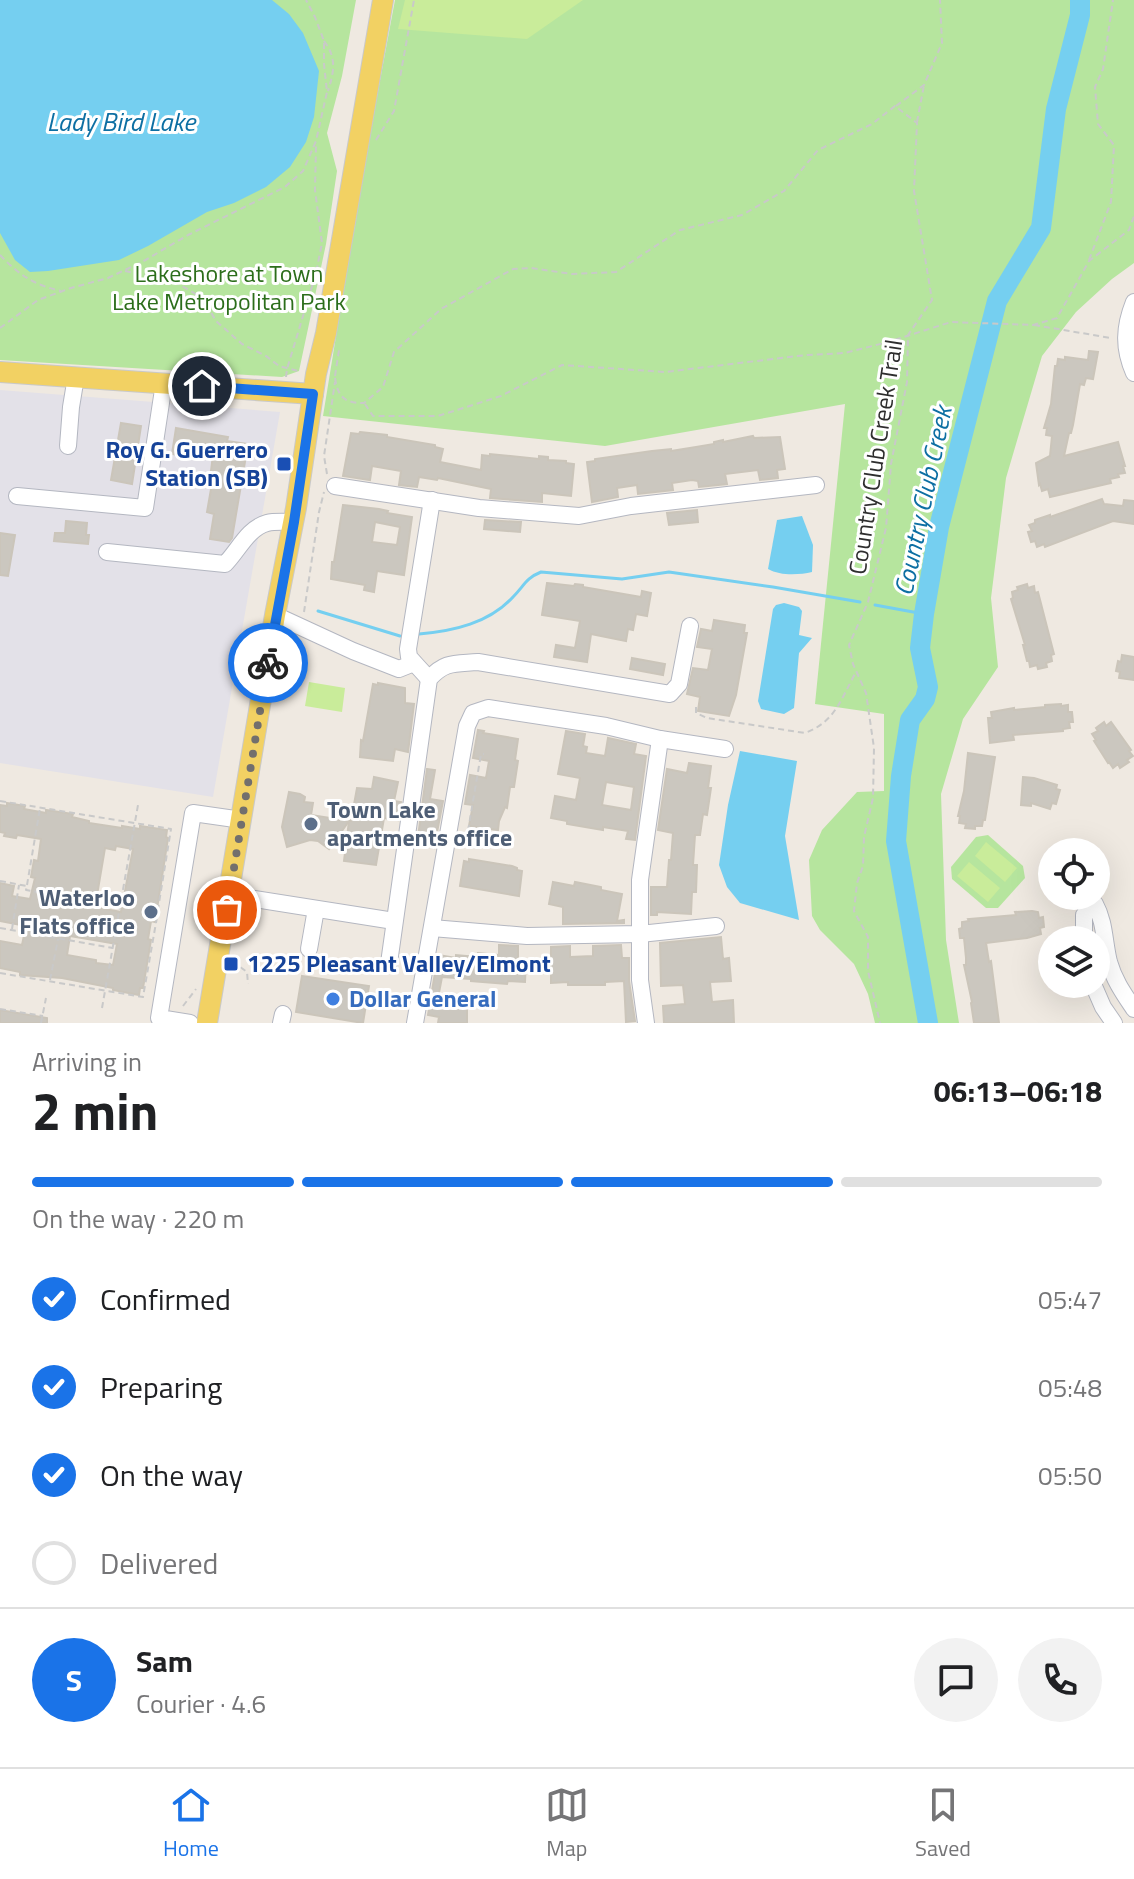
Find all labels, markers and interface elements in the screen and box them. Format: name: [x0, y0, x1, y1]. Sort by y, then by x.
water label: Lady Bird Lake: [47, 102, 197, 141]
park label: Lakeshore at Town Lake Metropolitan Park: [112, 255, 347, 319]
street label: Country Club Creek Trail: [839, 337, 911, 577]
pin: [168, 352, 236, 420]
icon: home: [180, 364, 224, 408]
water label: Country Club Creek: [883, 399, 962, 599]
place label: Roy G. Guerrero Station (SB): [105, 431, 268, 495]
marker: Roy G. Guerrero Station (SB): [275, 455, 293, 473]
courier: [228, 623, 308, 703]
icon: bike: [246, 641, 290, 685]
place label: Town Lake apartments office: [327, 791, 512, 855]
marker: Town Lake apartments office: [302, 815, 320, 833]
map controls: [1038, 838, 1110, 998]
button: locate: [1038, 838, 1110, 910]
pin: [193, 876, 261, 944]
place label: Waterloo Flats office: [19, 879, 135, 943]
icon: bag: [205, 888, 249, 932]
marker: Waterloo Flats office: [142, 903, 160, 921]
button: layers: [1038, 926, 1110, 998]
place label: 1225 Pleasant Valley/Elmont: [247, 945, 551, 981]
marker: 1225 Pleasant Valley/Elmont: [222, 955, 240, 973]
place label: Dollar General: [349, 980, 497, 1016]
marker: Dollar General: [324, 990, 342, 1008]
text: Arriving in: [32, 1042, 142, 1081]
text: 06:13–06:18: [934, 1068, 1102, 1114]
text: 2 min: [32, 1071, 158, 1150]
text: On the way · 220 m: [32, 1199, 244, 1238]
text: Confirmed: [100, 1276, 231, 1322]
icon: check: [32, 1277, 76, 1321]
text: 05:47: [1038, 1280, 1102, 1319]
text: Preparing: [100, 1364, 222, 1410]
icon: check: [32, 1365, 76, 1409]
text: 05:48: [1038, 1368, 1102, 1407]
text: On the way: [100, 1452, 243, 1498]
icon: check: [32, 1453, 76, 1497]
text: 05:50: [1038, 1456, 1102, 1495]
text: Delivered: [100, 1540, 218, 1586]
text: Sam: [136, 1638, 193, 1684]
button: chat: [914, 1638, 998, 1722]
button: phone: [1018, 1638, 1102, 1722]
text: S: [66, 1657, 82, 1703]
text: Courier · 4.6: [136, 1684, 266, 1723]
tab: Home: [163, 1783, 219, 1865]
tab: Map: [545, 1783, 589, 1865]
tab: Saved: [915, 1783, 971, 1865]

